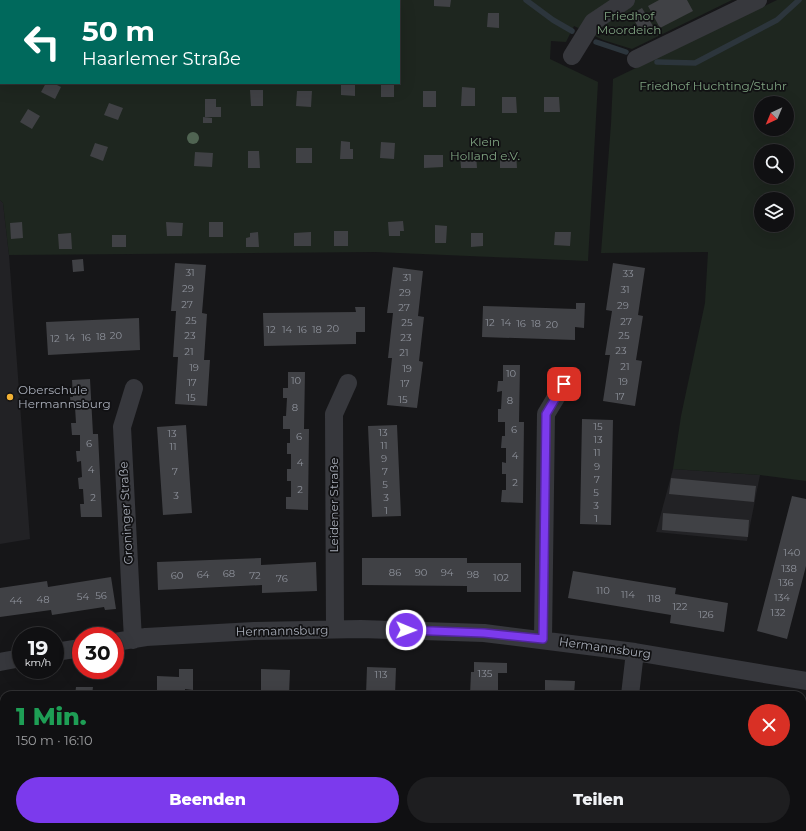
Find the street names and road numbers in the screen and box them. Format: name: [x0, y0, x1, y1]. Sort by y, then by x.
street label: Leidener Straße: [326, 457, 341, 553]
street label: Groninger Straße: [115, 461, 136, 565]
street label: Hermannsburg: [236, 622, 328, 639]
street label: Hermannsburg: [558, 634, 652, 661]

